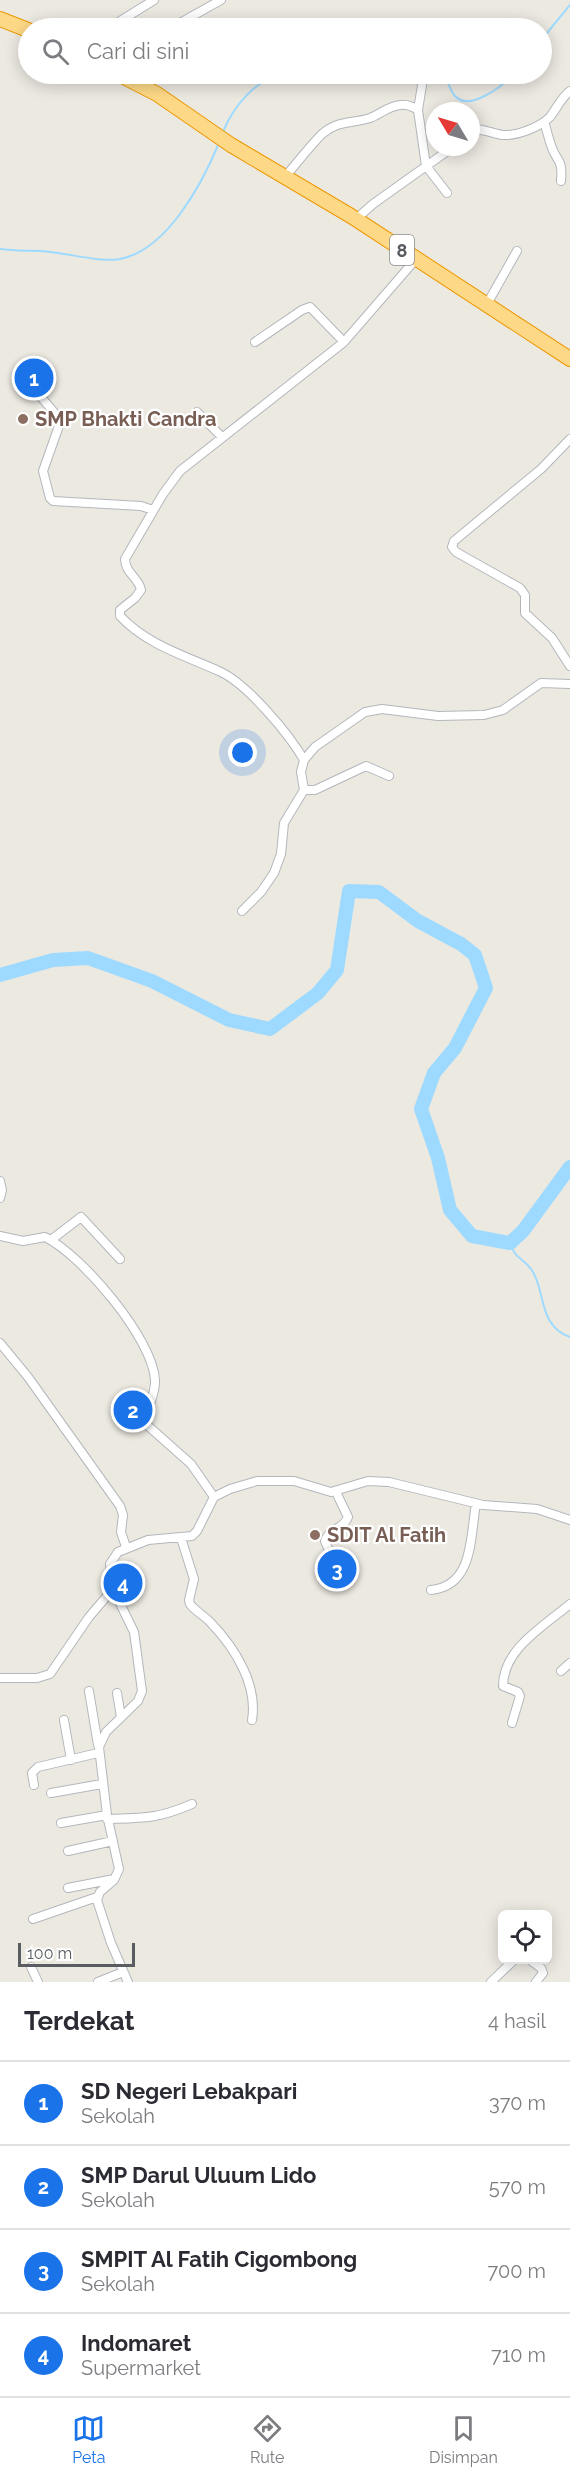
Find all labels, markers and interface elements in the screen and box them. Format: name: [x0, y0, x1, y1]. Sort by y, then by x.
search box: [18, 18, 552, 84]
icon: search: [39, 35, 72, 68]
text: Cari di sini: [87, 38, 189, 64]
north arrow: [426, 102, 480, 156]
road number: 8: [390, 235, 414, 265]
pin: 1: [15, 356, 54, 400]
place label: SMP Bhakti Candra: [35, 407, 217, 431]
marker: SMP Bhakti Candra: [16, 412, 30, 426]
your location: [228, 738, 257, 767]
pin: 2: [114, 1388, 152, 1432]
place label: SDIT Al Fatih: [327, 1523, 446, 1547]
marker: SDIT Al Fatih: [308, 1528, 322, 1542]
pin: 3: [318, 1546, 356, 1592]
pin: 4: [104, 1560, 142, 1606]
map controls: [498, 1910, 552, 1964]
button: locate: [498, 1910, 552, 1964]
scale bar: [18, 1940, 135, 1968]
text: 100 m: [27, 1944, 72, 1963]
text: Terdekat: [24, 2006, 135, 2036]
text: 4 hasil: [488, 2009, 546, 2033]
text: SD Negeri Lebakpari: [81, 2078, 297, 2104]
text: 1: [39, 2091, 48, 2115]
text: 370 m: [489, 2091, 546, 2115]
text: Sekolah: [81, 2104, 155, 2128]
text: SMP Darul Uluum Lido: [81, 2162, 316, 2188]
text: 2: [38, 2175, 49, 2199]
text: 570 m: [489, 2175, 546, 2199]
text: Sekolah: [81, 2188, 155, 2212]
text: SMPIT Al Fatih Cigombong: [81, 2246, 357, 2272]
text: 3: [38, 2259, 49, 2283]
text: 700 m: [487, 2259, 546, 2283]
text: Sekolah: [81, 2272, 155, 2296]
text: Indomaret: [81, 2330, 191, 2356]
text: 4: [38, 2343, 49, 2367]
text: 710 m: [491, 2343, 546, 2367]
text: Supermarket: [81, 2356, 201, 2380]
tab: Peta: [72, 2412, 105, 2467]
tab: Rute: [250, 2412, 284, 2467]
tab: Disimpan: [429, 2412, 498, 2467]

